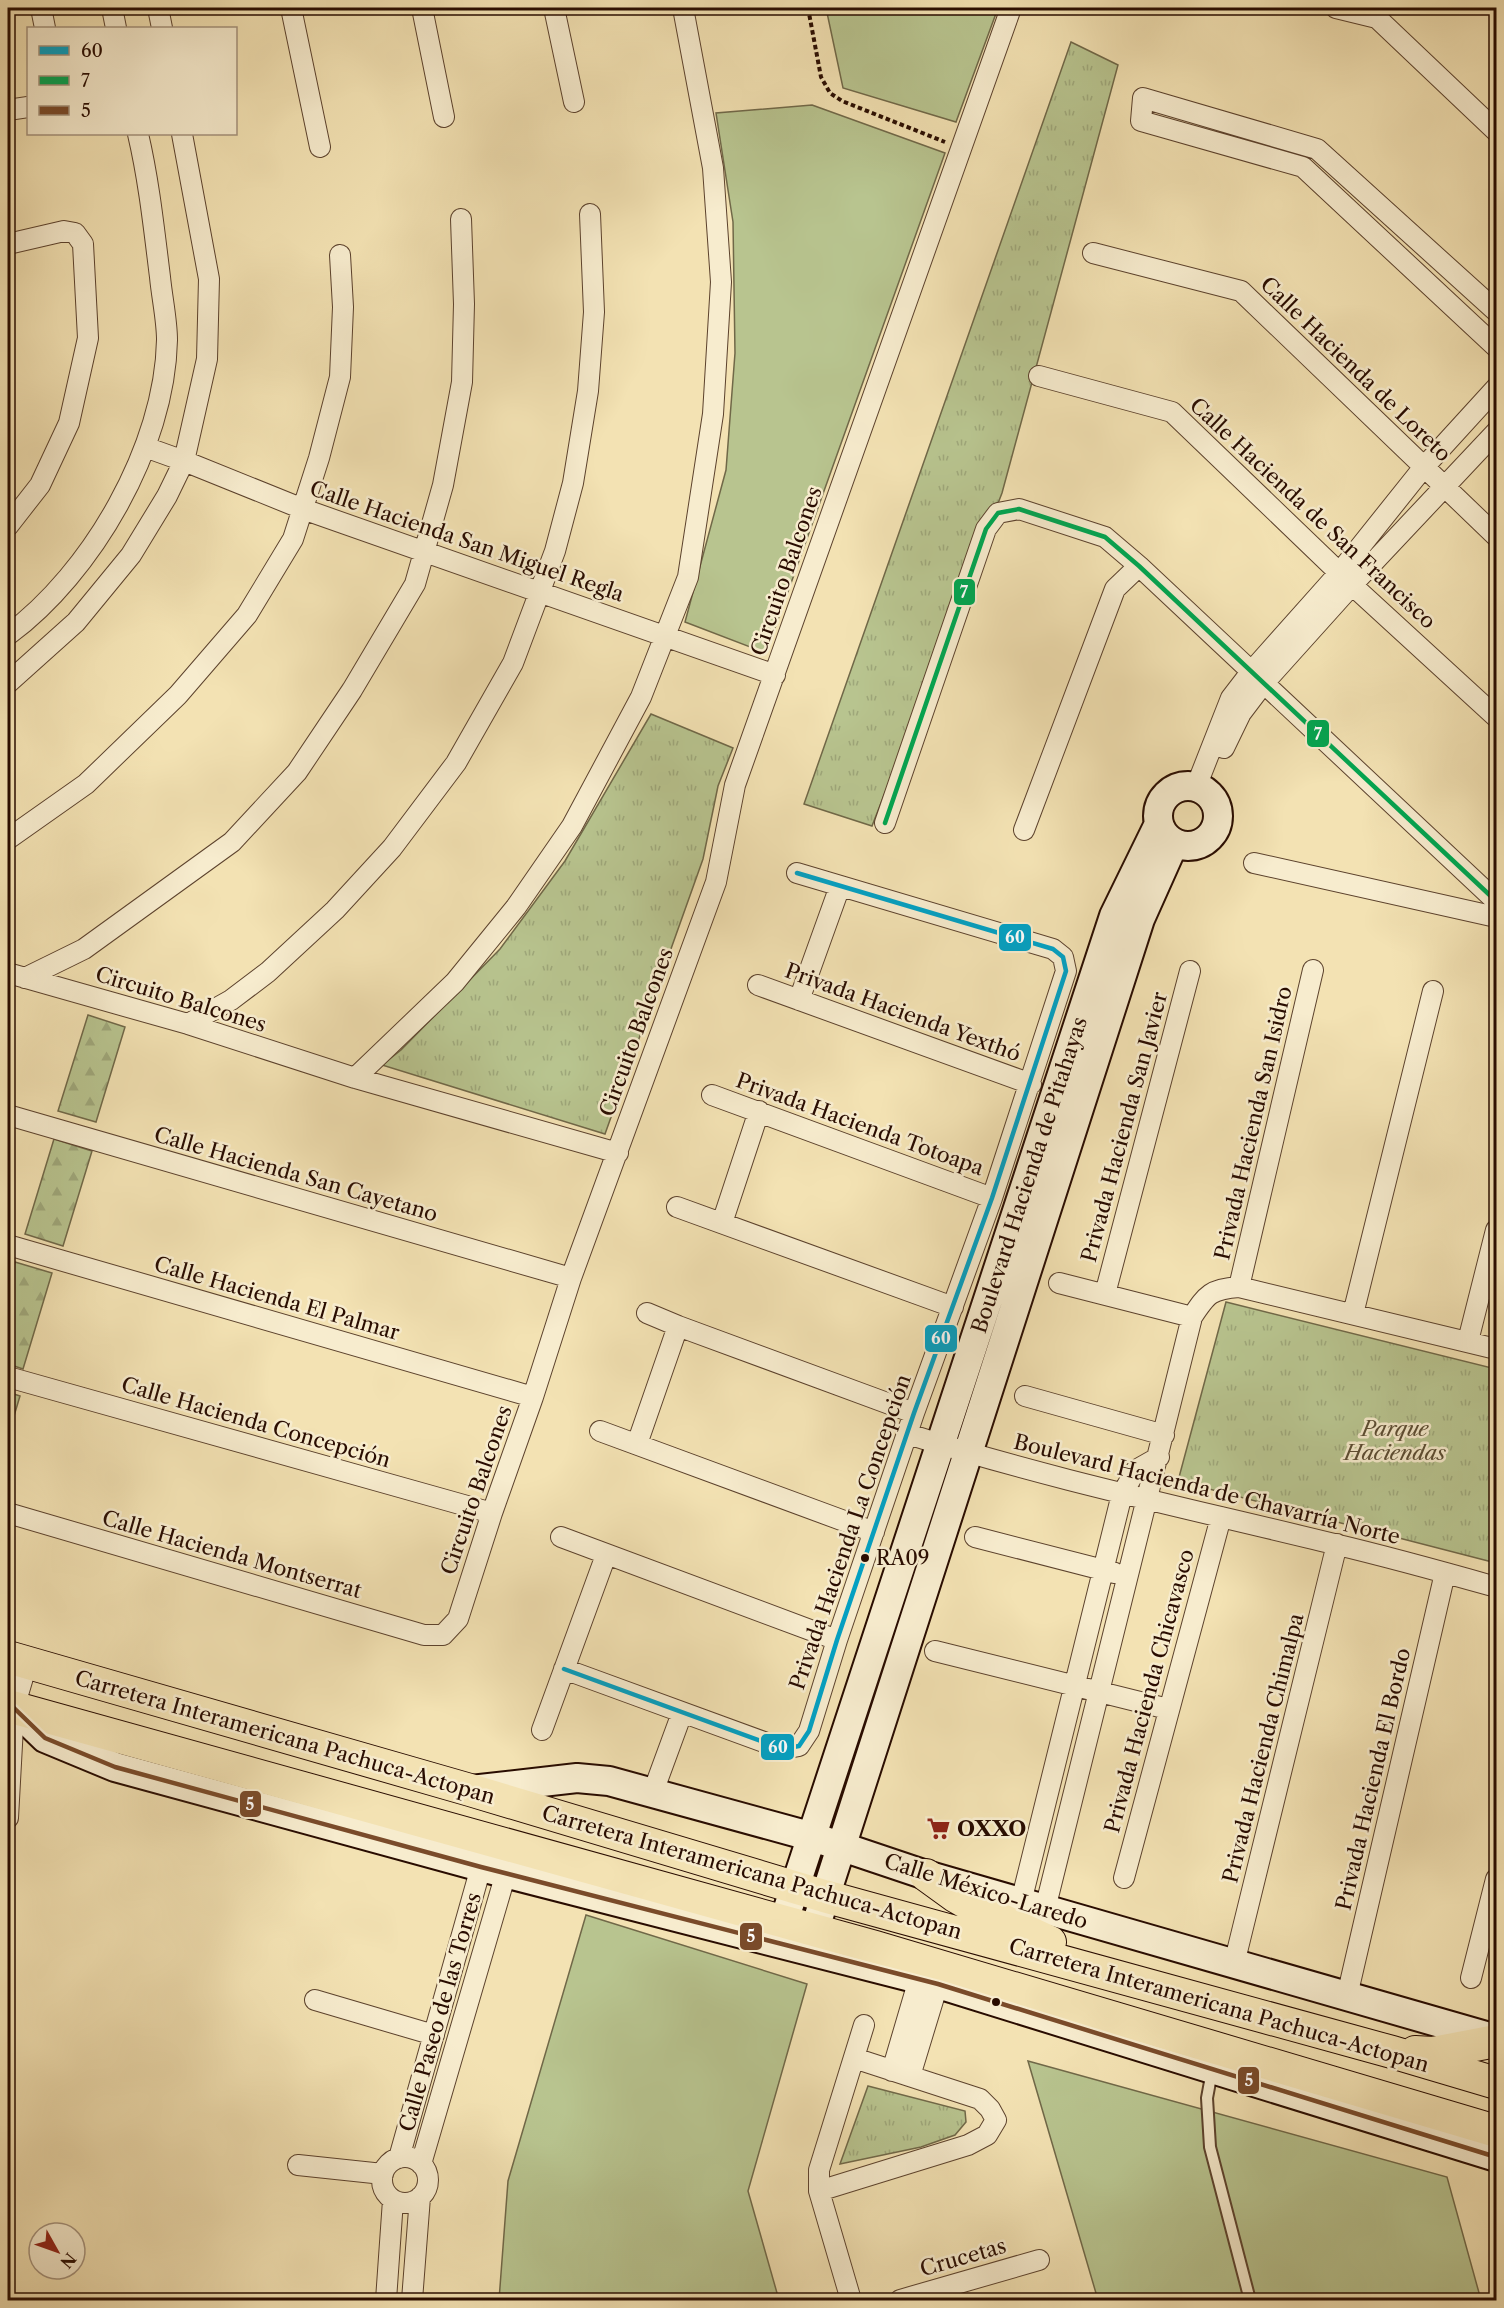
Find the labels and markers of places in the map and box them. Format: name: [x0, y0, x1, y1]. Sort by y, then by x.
place label: RA09: [876, 1546, 930, 1570]
marker: RA09: [859, 1552, 871, 1564]
supermarket icon: OXXO: [926, 1815, 952, 1841]
place label: OXXO: [957, 1816, 1026, 1841]
unlabelled marker: [990, 1996, 1002, 2008]

